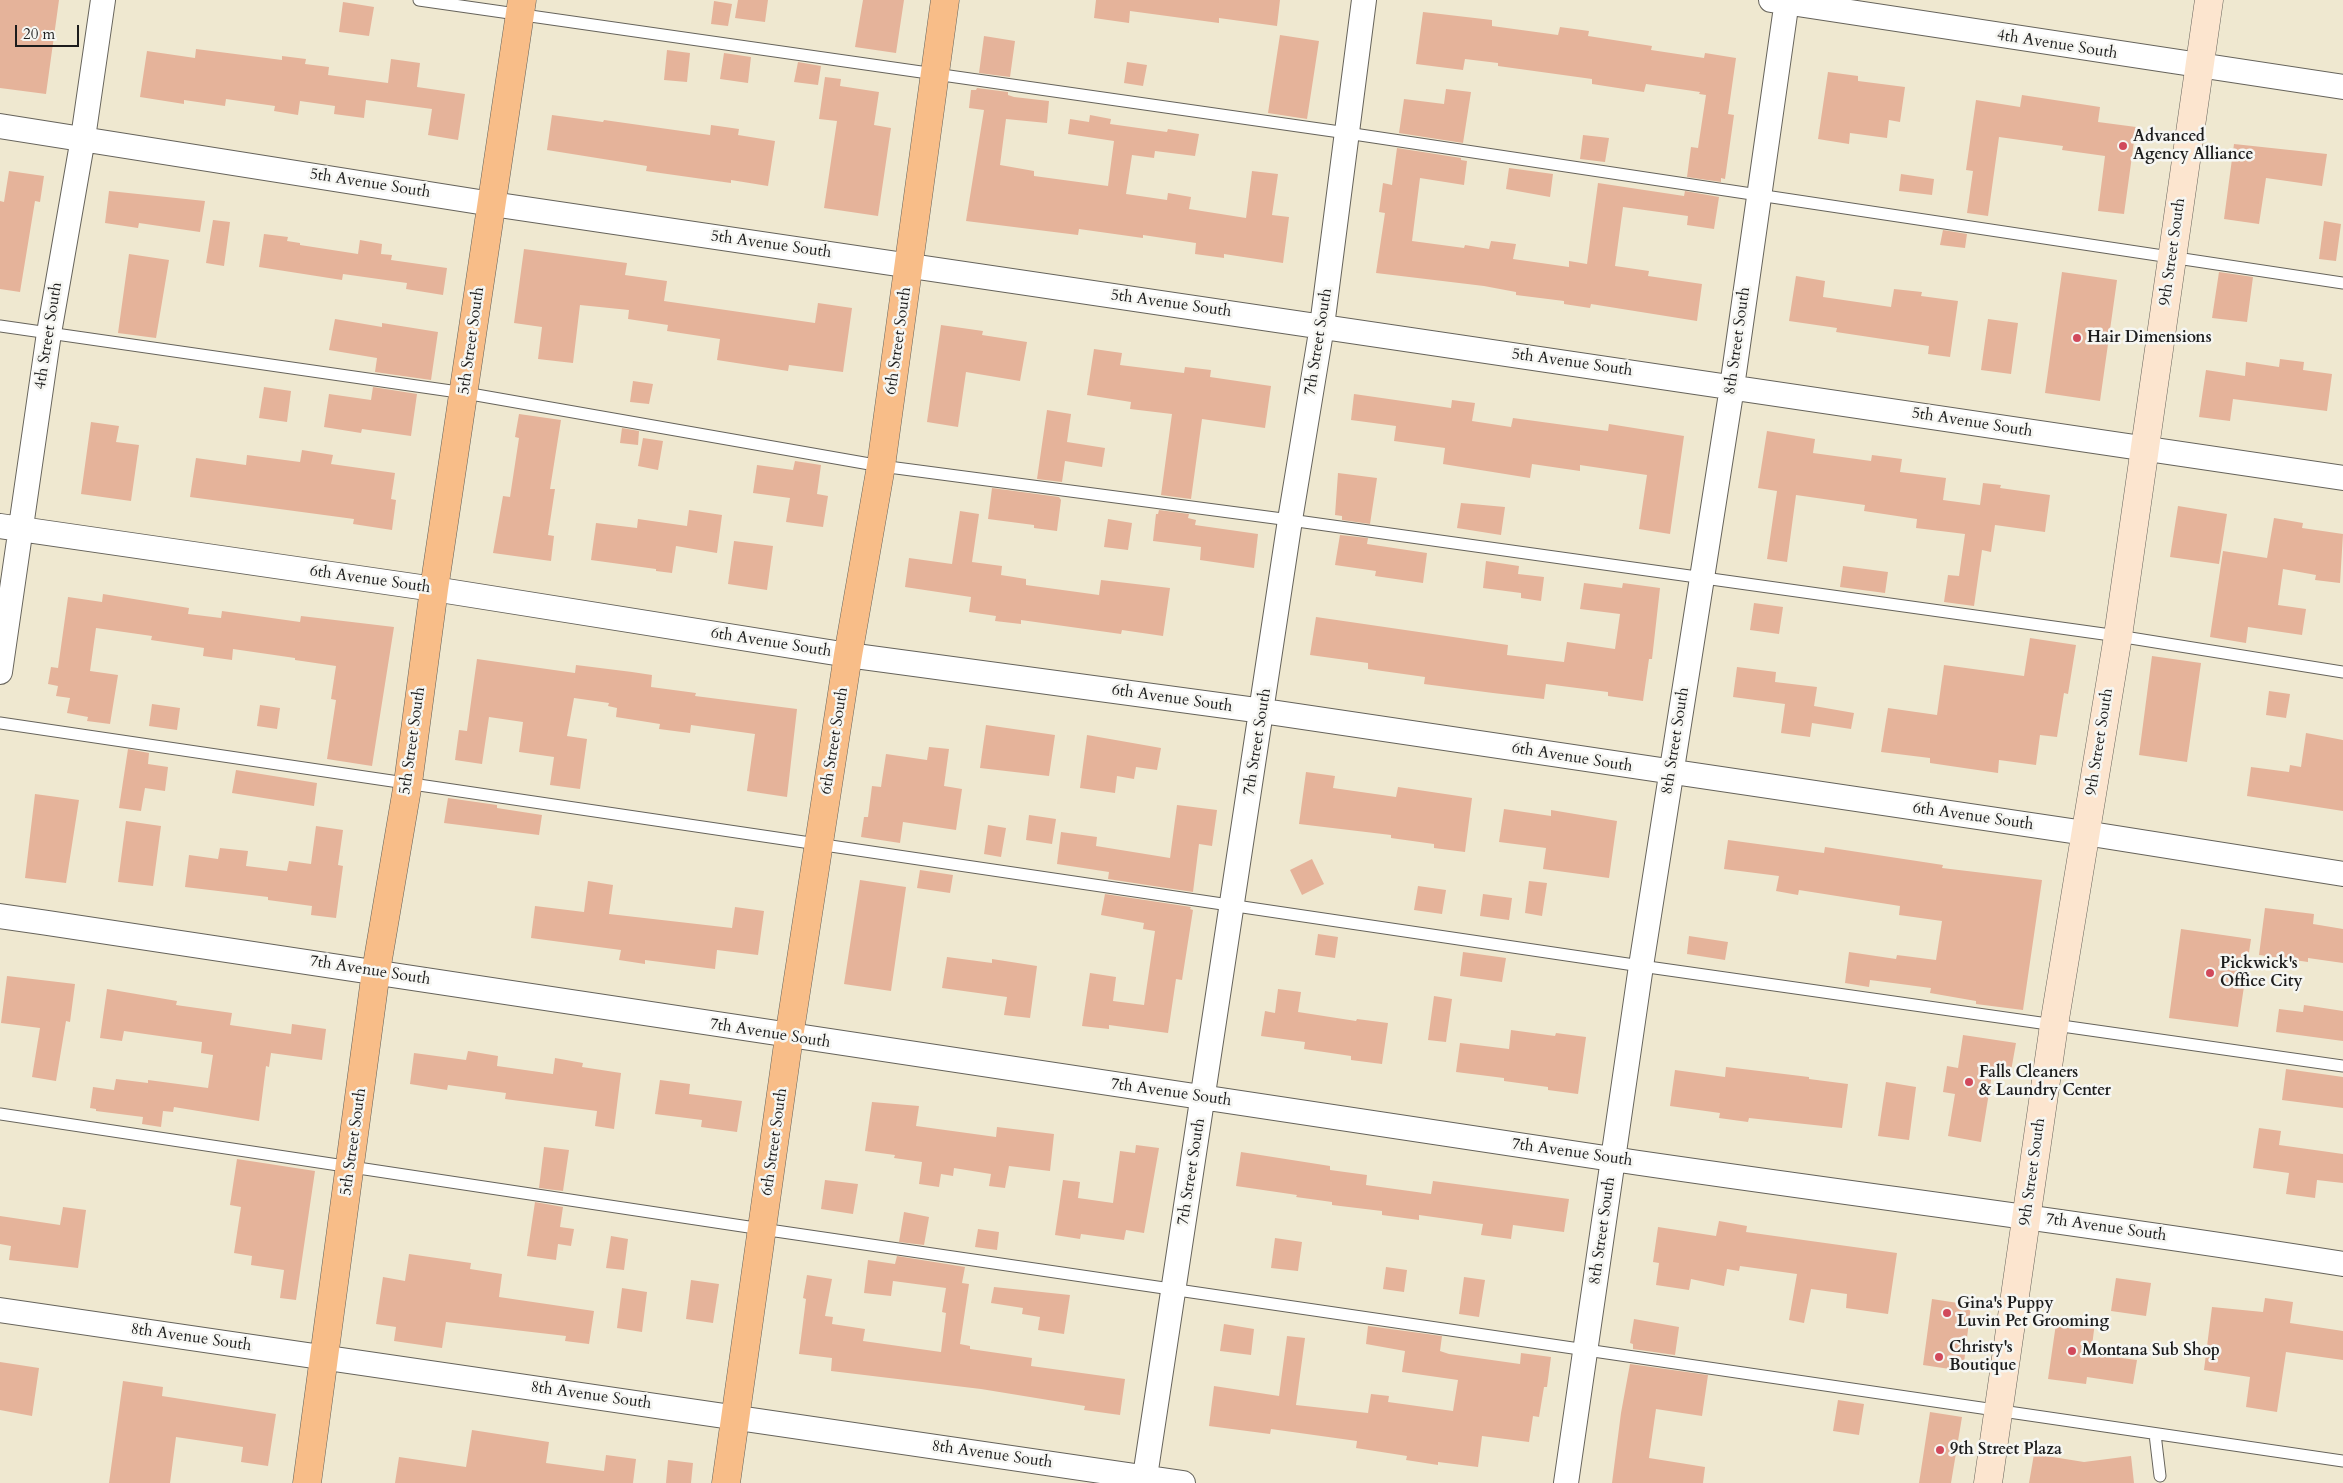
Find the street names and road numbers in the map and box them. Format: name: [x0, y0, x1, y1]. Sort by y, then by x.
street label: 4th Avenue South: [1995, 26, 2119, 64]
street label: 5th Avenue South: [308, 165, 432, 203]
street label: 9th Street South: [2156, 197, 2190, 307]
street label: 5th Avenue South: [709, 227, 833, 263]
street label: 4th Street South: [31, 281, 67, 391]
street label: 5th Street South: [455, 286, 489, 396]
street label: 6th Street South: [882, 286, 916, 396]
street label: 5th Avenue South: [1109, 286, 1233, 322]
street label: 8th Street South: [1721, 286, 1755, 396]
street label: 7th Street South: [1301, 287, 1337, 397]
street label: 5th Avenue South: [1510, 345, 1634, 381]
street label: 5th Avenue South: [1910, 404, 2034, 442]
street label: 6th Avenue South: [308, 562, 432, 598]
street label: 6th Avenue South: [709, 624, 833, 662]
street label: 6th Avenue South: [1110, 681, 1234, 717]
street label: 5th Street South: [396, 686, 430, 796]
street label: 6th Street South: [817, 686, 853, 796]
street label: 8th Street South: [1658, 686, 1694, 796]
street label: 7th Street South: [1240, 687, 1276, 797]
street label: 9th Street South: [2082, 687, 2118, 797]
street label: 6th Avenue South: [1510, 739, 1634, 777]
street label: 6th Avenue South: [1911, 799, 2035, 835]
street label: 7th Avenue South: [308, 952, 432, 990]
street label: 7th Avenue South: [708, 1015, 832, 1053]
street label: 7th Avenue South: [1109, 1075, 1233, 1111]
street label: 5th Street South: [337, 1087, 371, 1197]
street label: 6th Street South: [758, 1087, 792, 1197]
street label: 7th Street South: [1174, 1117, 1210, 1227]
street label: 9th Street South: [2016, 1117, 2050, 1227]
street label: 7th Avenue South: [1510, 1135, 1634, 1171]
street label: 8th Street South: [1586, 1176, 1620, 1286]
street label: 7th Avenue South: [2044, 1210, 2168, 1246]
street label: 8th Avenue South: [129, 1320, 253, 1356]
street label: 8th Avenue South: [529, 1378, 653, 1414]
street label: 8th Avenue South: [930, 1437, 1054, 1473]

